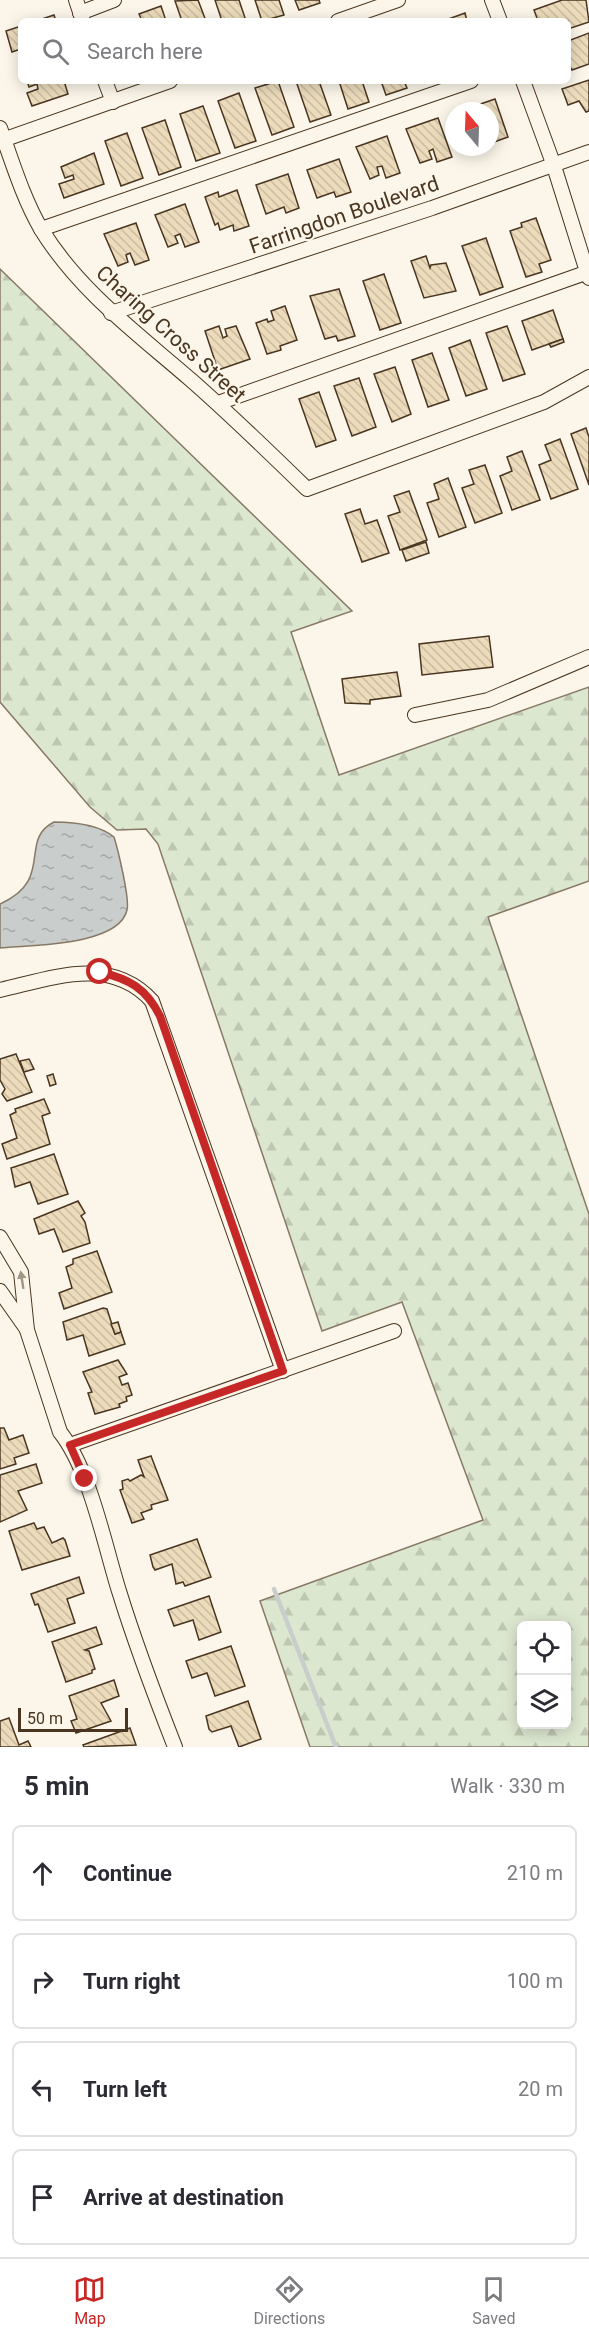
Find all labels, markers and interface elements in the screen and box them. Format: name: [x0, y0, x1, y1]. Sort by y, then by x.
search box: [18, 18, 571, 84]
icon: search: [39, 35, 72, 68]
text: Search here: [87, 39, 203, 64]
north arrow: [445, 102, 499, 156]
street label: Farringdon Boulevard: [246, 171, 442, 259]
street label: Charing Cross Street: [92, 261, 251, 407]
route start: [86, 958, 112, 984]
one-way arrow: [17, 1271, 26, 1290]
route end: [71, 1465, 97, 1491]
map controls: [517, 1621, 571, 1729]
button: locate: [517, 1621, 571, 1675]
button: layers: [517, 1675, 571, 1729]
scale bar: [18, 1705, 128, 1732]
text: 50 m: [27, 1709, 63, 1728]
text: 5 min: [24, 1771, 89, 1801]
text: Walk · 330 m: [450, 1774, 565, 1798]
icon: ahead: [26, 1857, 59, 1890]
text: Continue: [83, 1861, 172, 1886]
text: 210 m: [507, 1861, 563, 1885]
icon: right: [26, 1965, 59, 1998]
text: Turn right: [83, 1969, 180, 1994]
text: 100 m: [507, 1969, 563, 1993]
icon: left: [26, 2073, 59, 2106]
text: Turn left: [83, 2077, 167, 2102]
text: 20 m: [518, 2077, 563, 2101]
icon: arrive: [26, 2181, 59, 2214]
text: Arrive at destination: [83, 2185, 284, 2210]
tab: Map: [73, 2273, 106, 2328]
tab: Directions: [253, 2273, 325, 2328]
tab: Saved: [472, 2273, 516, 2328]

